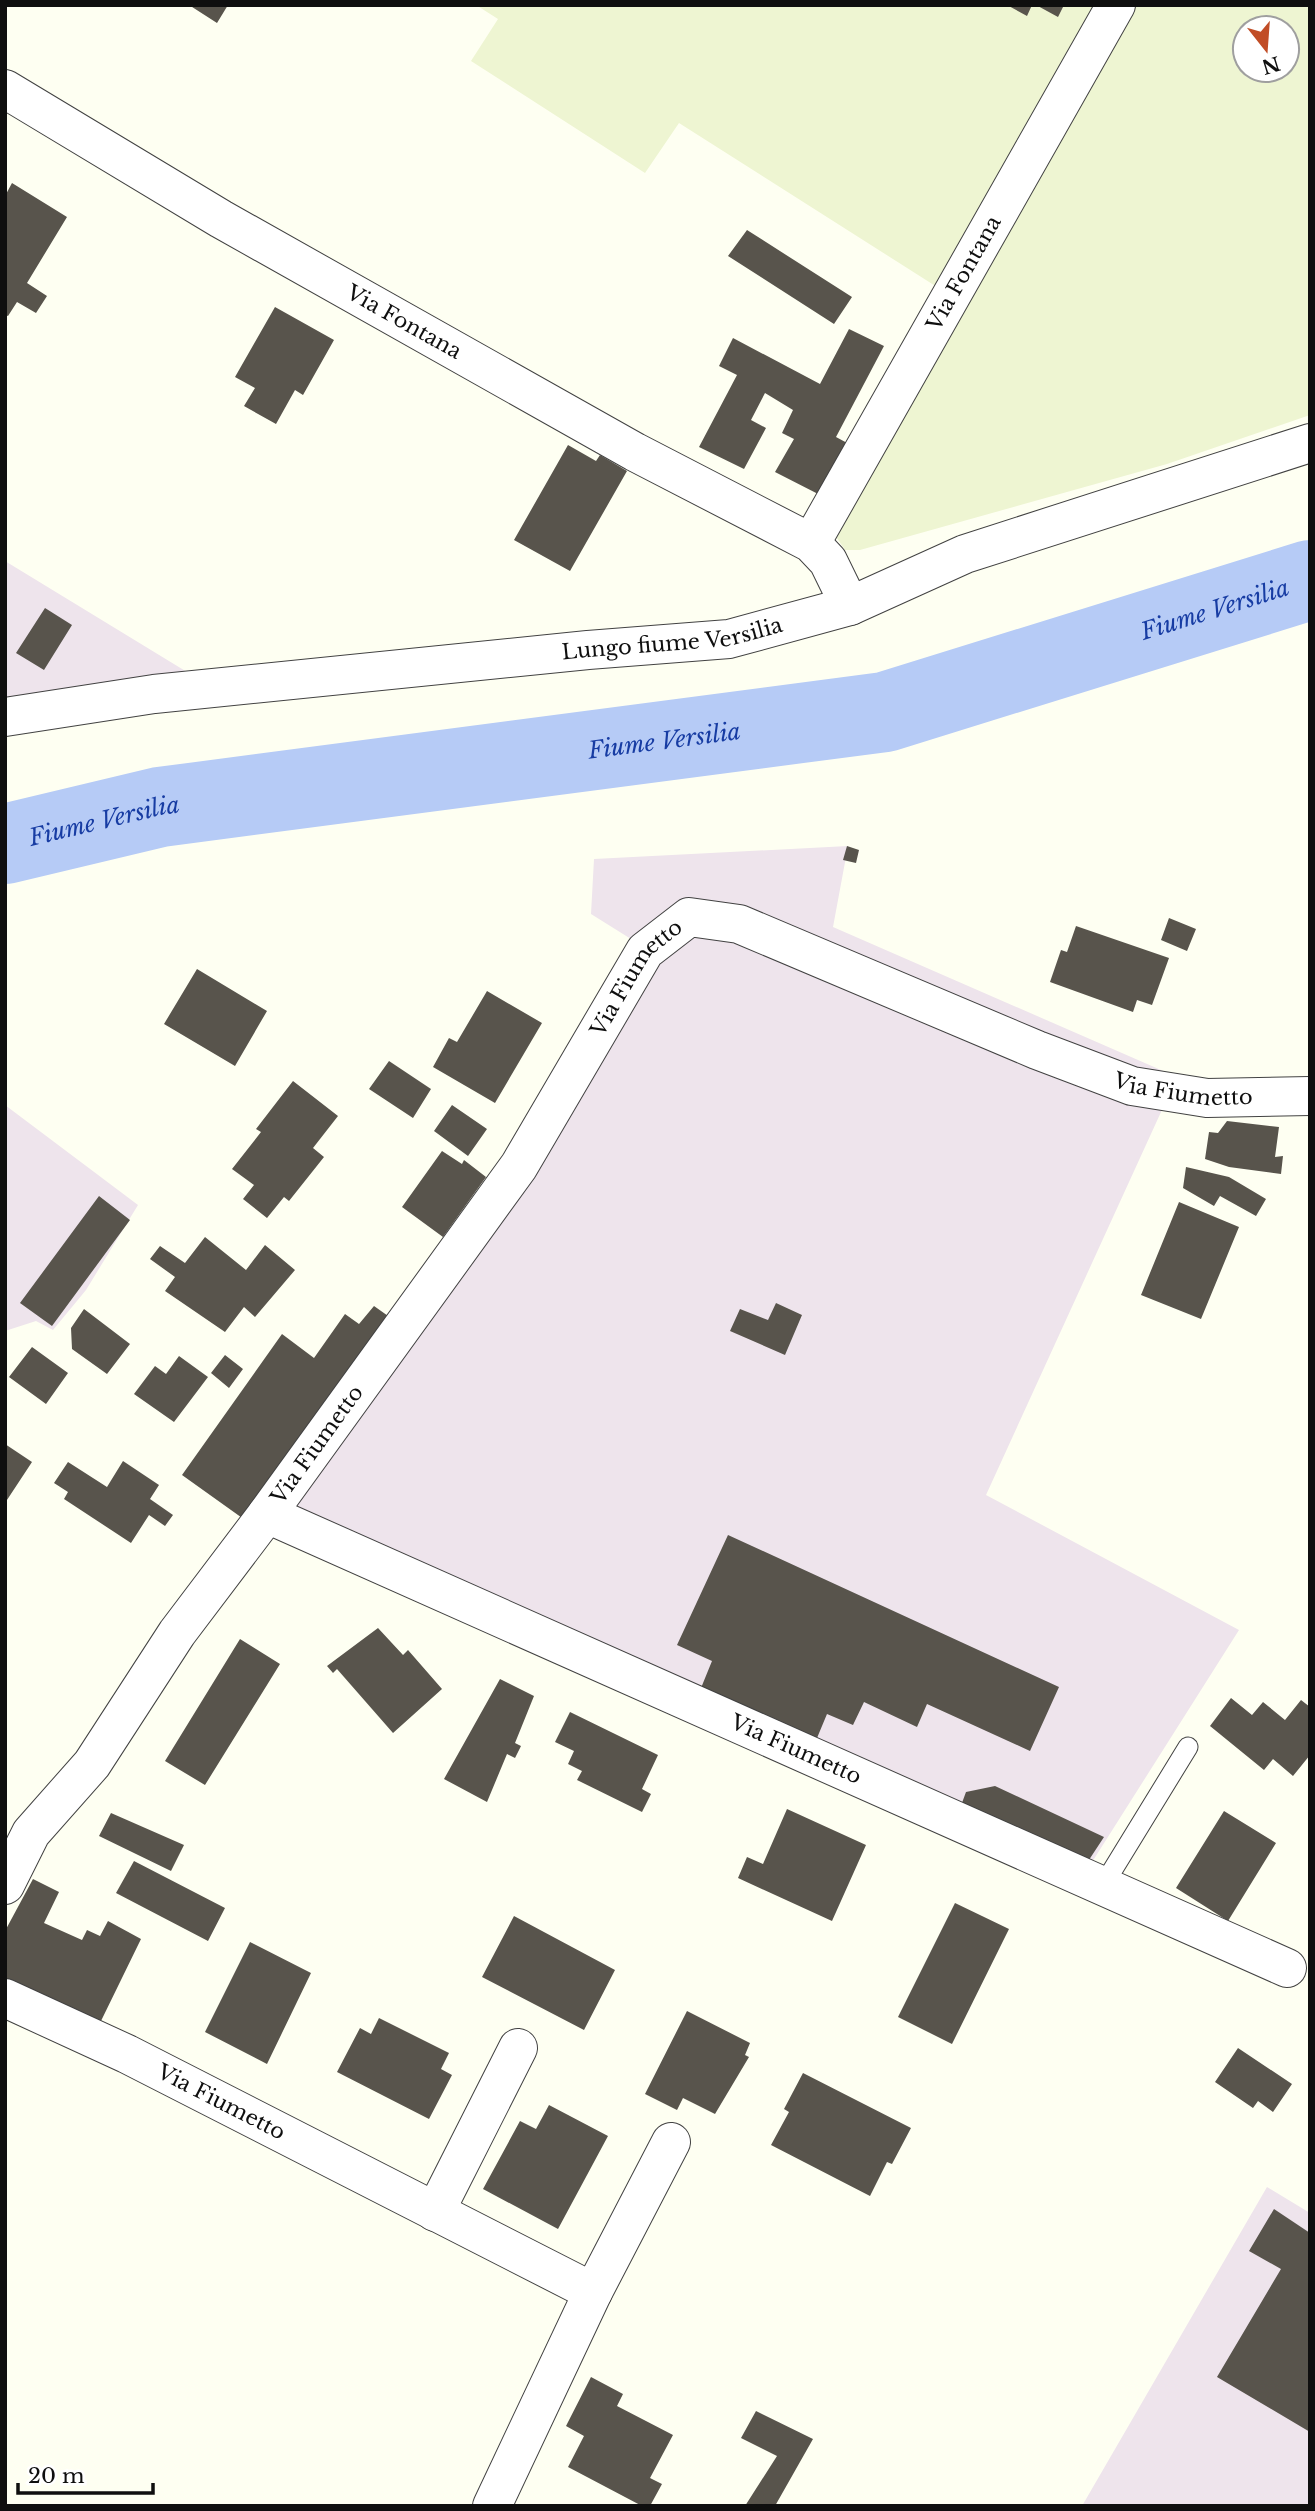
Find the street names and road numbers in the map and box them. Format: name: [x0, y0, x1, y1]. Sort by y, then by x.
street label: Via Fontana: [921, 211, 1007, 336]
street label: Via Fontana: [341, 279, 466, 365]
street label: Lungo fiume Versilia: [560, 612, 786, 666]
street label: Via Fiumetto: [584, 914, 688, 1042]
street label: Via Fiumetto: [1109, 1067, 1253, 1112]
street label: Via Fiumetto: [265, 1380, 369, 1510]
street label: Via Fiumetto: [726, 1709, 865, 1790]
street label: Via Fiumetto: [152, 2058, 290, 2146]

